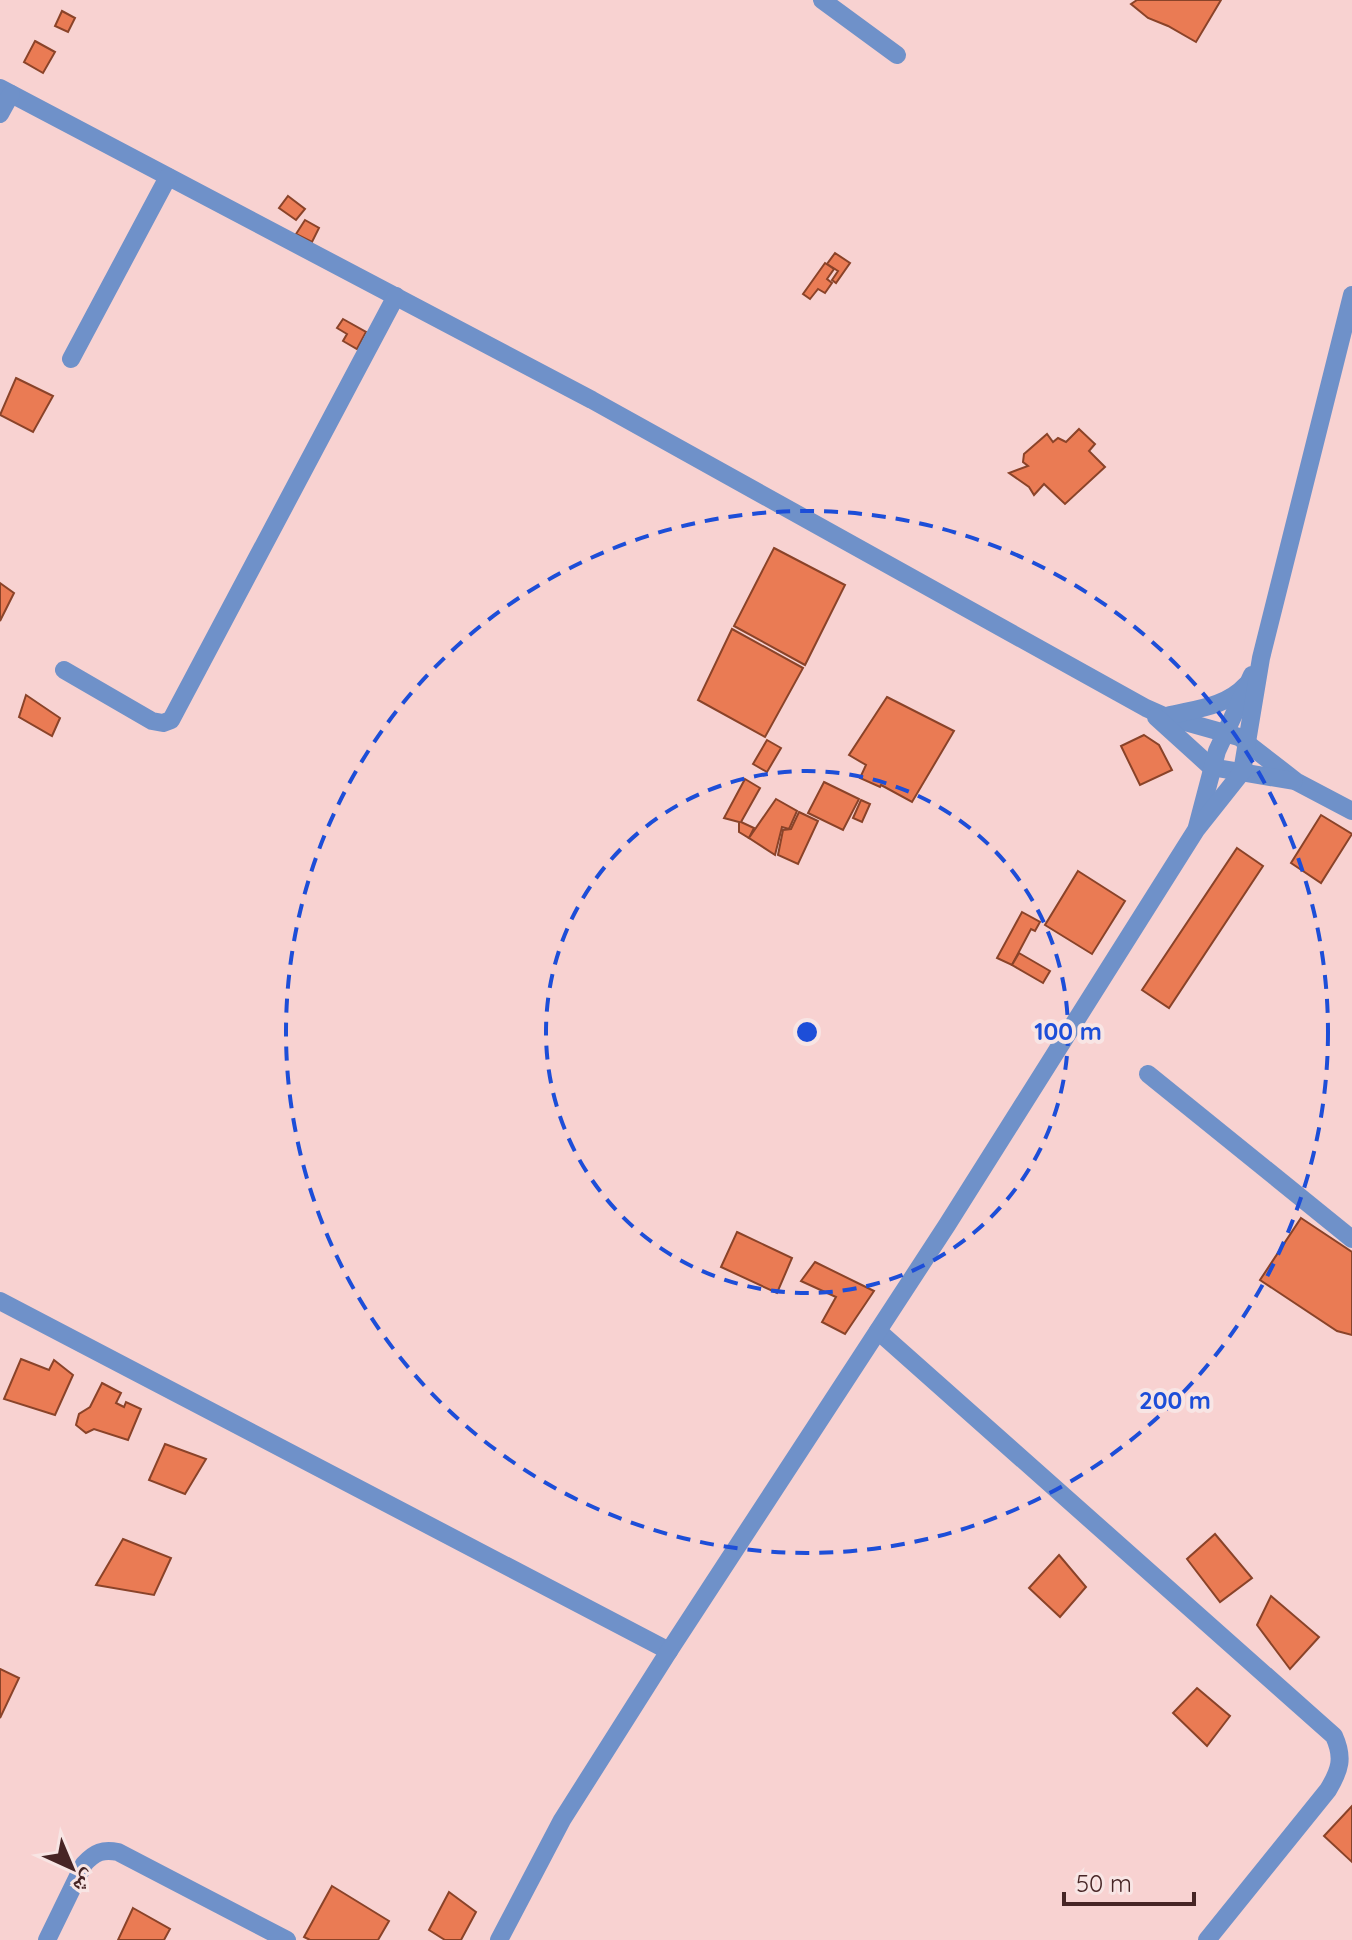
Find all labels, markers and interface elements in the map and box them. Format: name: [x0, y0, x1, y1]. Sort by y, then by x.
text: 100 m: [1034, 1016, 1102, 1046]
centre of rings: [793, 1018, 821, 1046]
text: 200 m: [1139, 1385, 1211, 1415]
north arrow: [32, 1828, 112, 1908]
scale bar: [1064, 1856, 1194, 1906]
text: ش: [68, 1864, 104, 1901]
text: 50 m: [1076, 1868, 1132, 1898]

